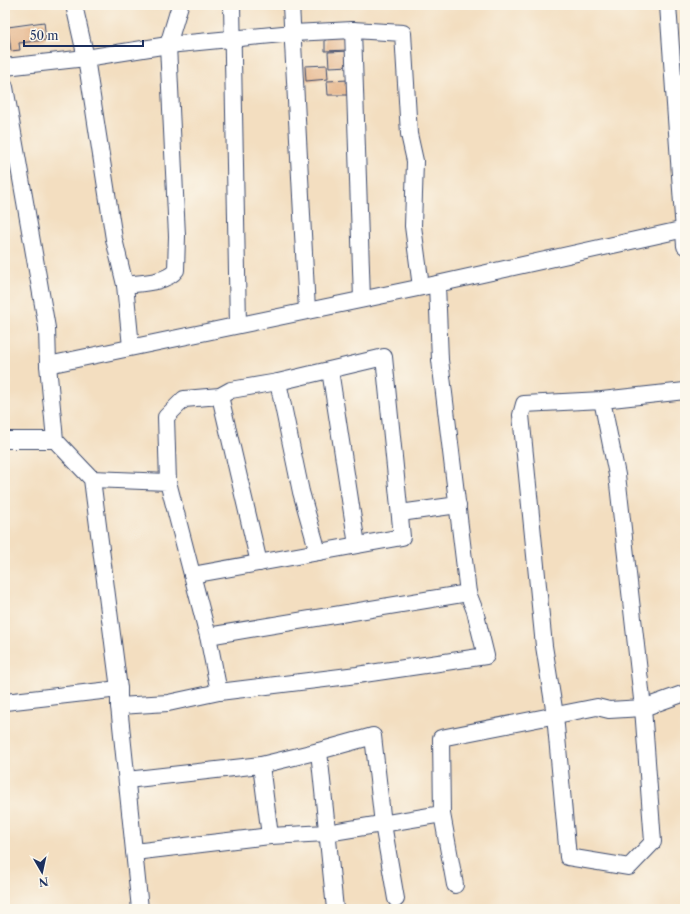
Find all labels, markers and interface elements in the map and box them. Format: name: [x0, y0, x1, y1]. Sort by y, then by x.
scale bar: [24, 22, 143, 48]
text: 50 m: [30, 28, 59, 43]
north arrow: [22, 852, 62, 892]
text: N: [37, 874, 49, 890]

